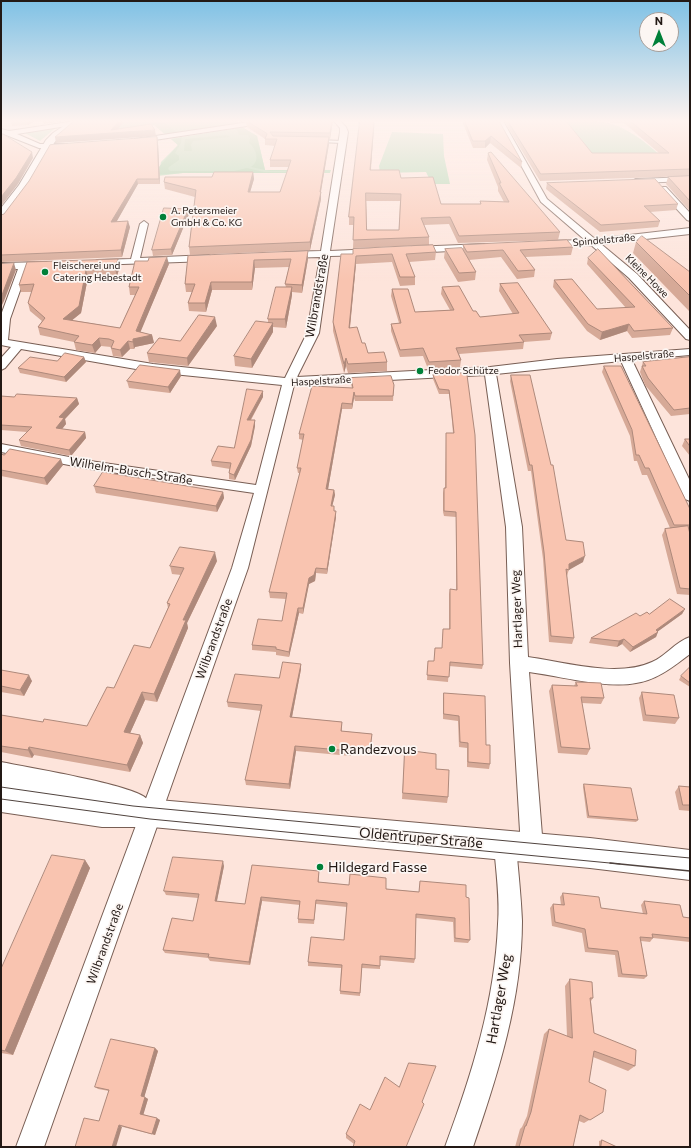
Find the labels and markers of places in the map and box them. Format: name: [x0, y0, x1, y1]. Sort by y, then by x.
place label: A. Petersmeier GmbH & Co. KG: [171, 205, 242, 228]
marker: A. Petersmeier GmbH & Co. KG: [158, 212, 168, 222]
place label: Fleischerei und Catering Hebestadt: [53, 260, 142, 284]
marker: Fleischerei und Catering Hebestadt: [40, 267, 50, 277]
place label: Feodor Schütze: [428, 365, 499, 377]
marker: Feodor Schütze: [415, 366, 425, 376]
place label: Randezvous: [340, 741, 417, 757]
marker: Randezvous: [327, 744, 337, 754]
place label: Hildegard Fasse: [328, 859, 427, 875]
marker: Hildegard Fasse: [315, 862, 325, 872]

